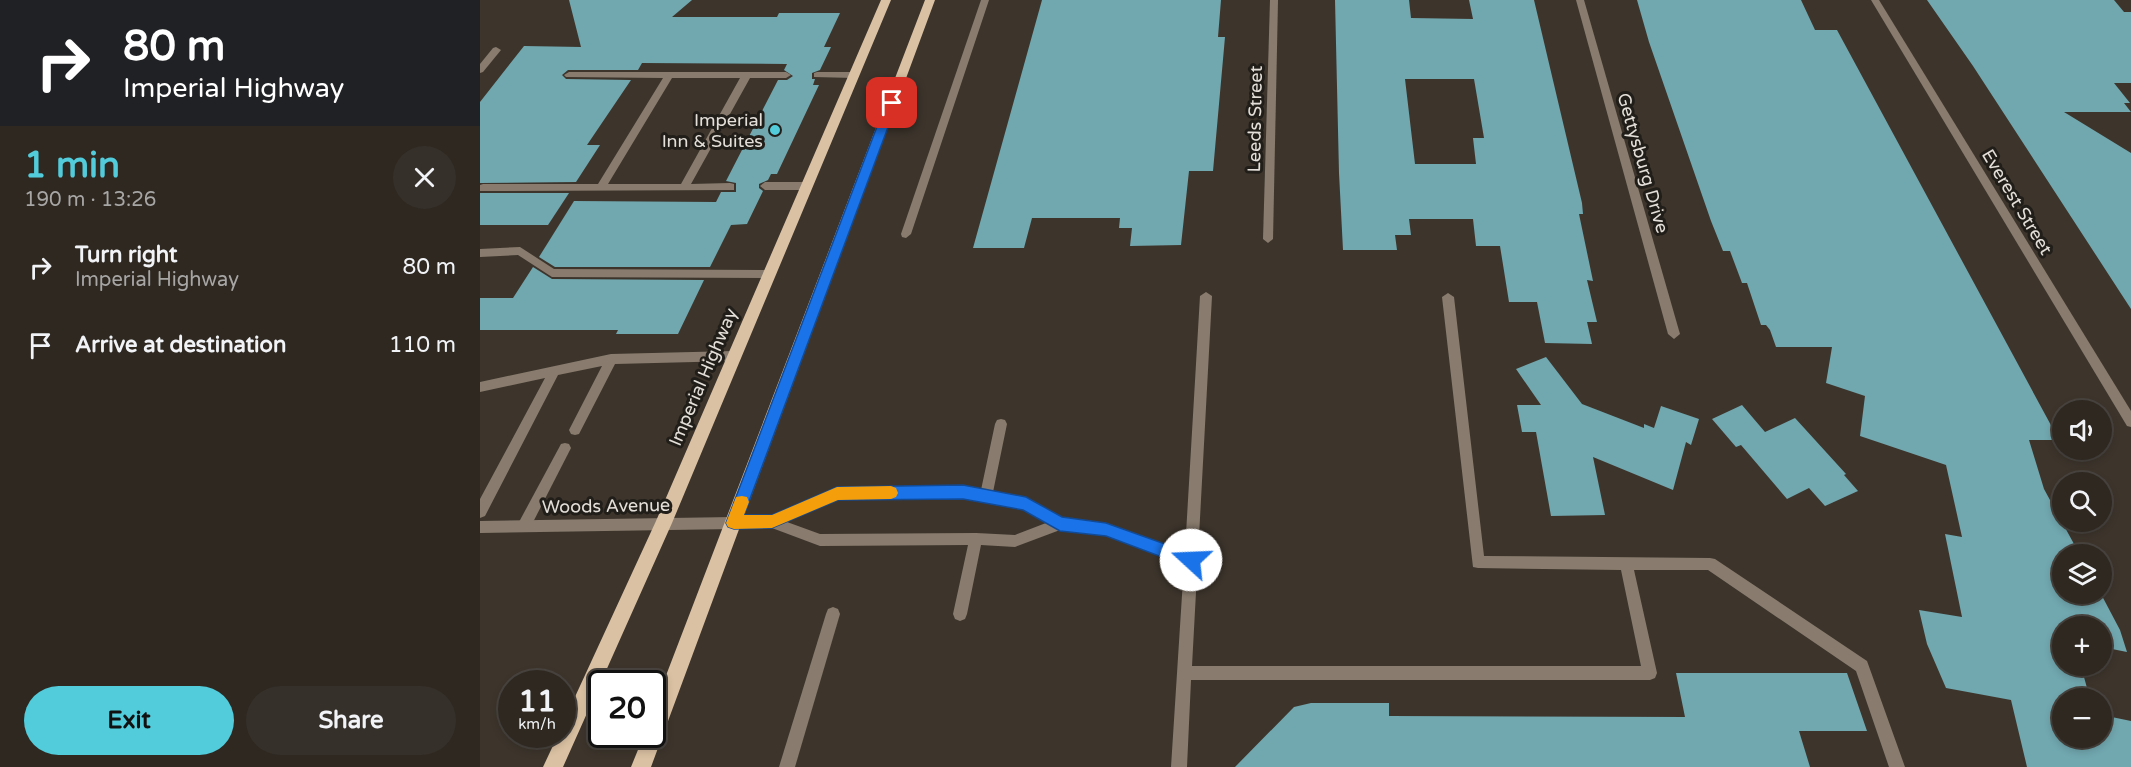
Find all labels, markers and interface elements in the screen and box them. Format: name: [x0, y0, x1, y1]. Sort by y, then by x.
text: 80 m: [123, 21, 225, 72]
icon: right: [24, 24, 102, 102]
street label: Leeds Street: [1243, 65, 1267, 173]
text: Imperial Highway: [123, 72, 344, 105]
pin: [866, 77, 917, 128]
icon: arrive: [875, 86, 908, 119]
street label: Gettysburg Drive: [1612, 90, 1674, 236]
place label: Imperial Inn & Suites: [662, 109, 763, 152]
marker: Imperial Inn & Suites: [768, 123, 782, 137]
text: 1 min: [24, 144, 120, 187]
street label: Everest Street: [1977, 145, 2057, 259]
button: close: [393, 146, 456, 209]
text: 190 m · 13:26: [24, 188, 156, 212]
text: Turn right: [75, 242, 177, 268]
icon: right: [24, 251, 57, 284]
text: 80 m: [402, 254, 456, 280]
text: Imperial Highway: [75, 268, 239, 292]
street label: Imperial Highway: [664, 305, 742, 449]
icon: arrive: [24, 329, 57, 362]
text: Arrive at destination: [75, 332, 286, 358]
text: 110 m: [389, 332, 456, 358]
map controls: [2052, 400, 2112, 748]
button: sound: [2052, 400, 2112, 460]
button: search: [2052, 472, 2112, 532]
street label: Woods Avenue: [542, 494, 670, 518]
position arrow: [1159, 528, 1223, 592]
button: layers: [2052, 544, 2112, 604]
button: +: [2052, 616, 2112, 676]
speed limit sign: 20: [588, 670, 666, 748]
text: 11: [518, 683, 556, 720]
button: Exit: [24, 686, 234, 755]
button: Share: [246, 686, 456, 755]
button: −: [2052, 688, 2112, 748]
text: km/h: [518, 715, 556, 733]

